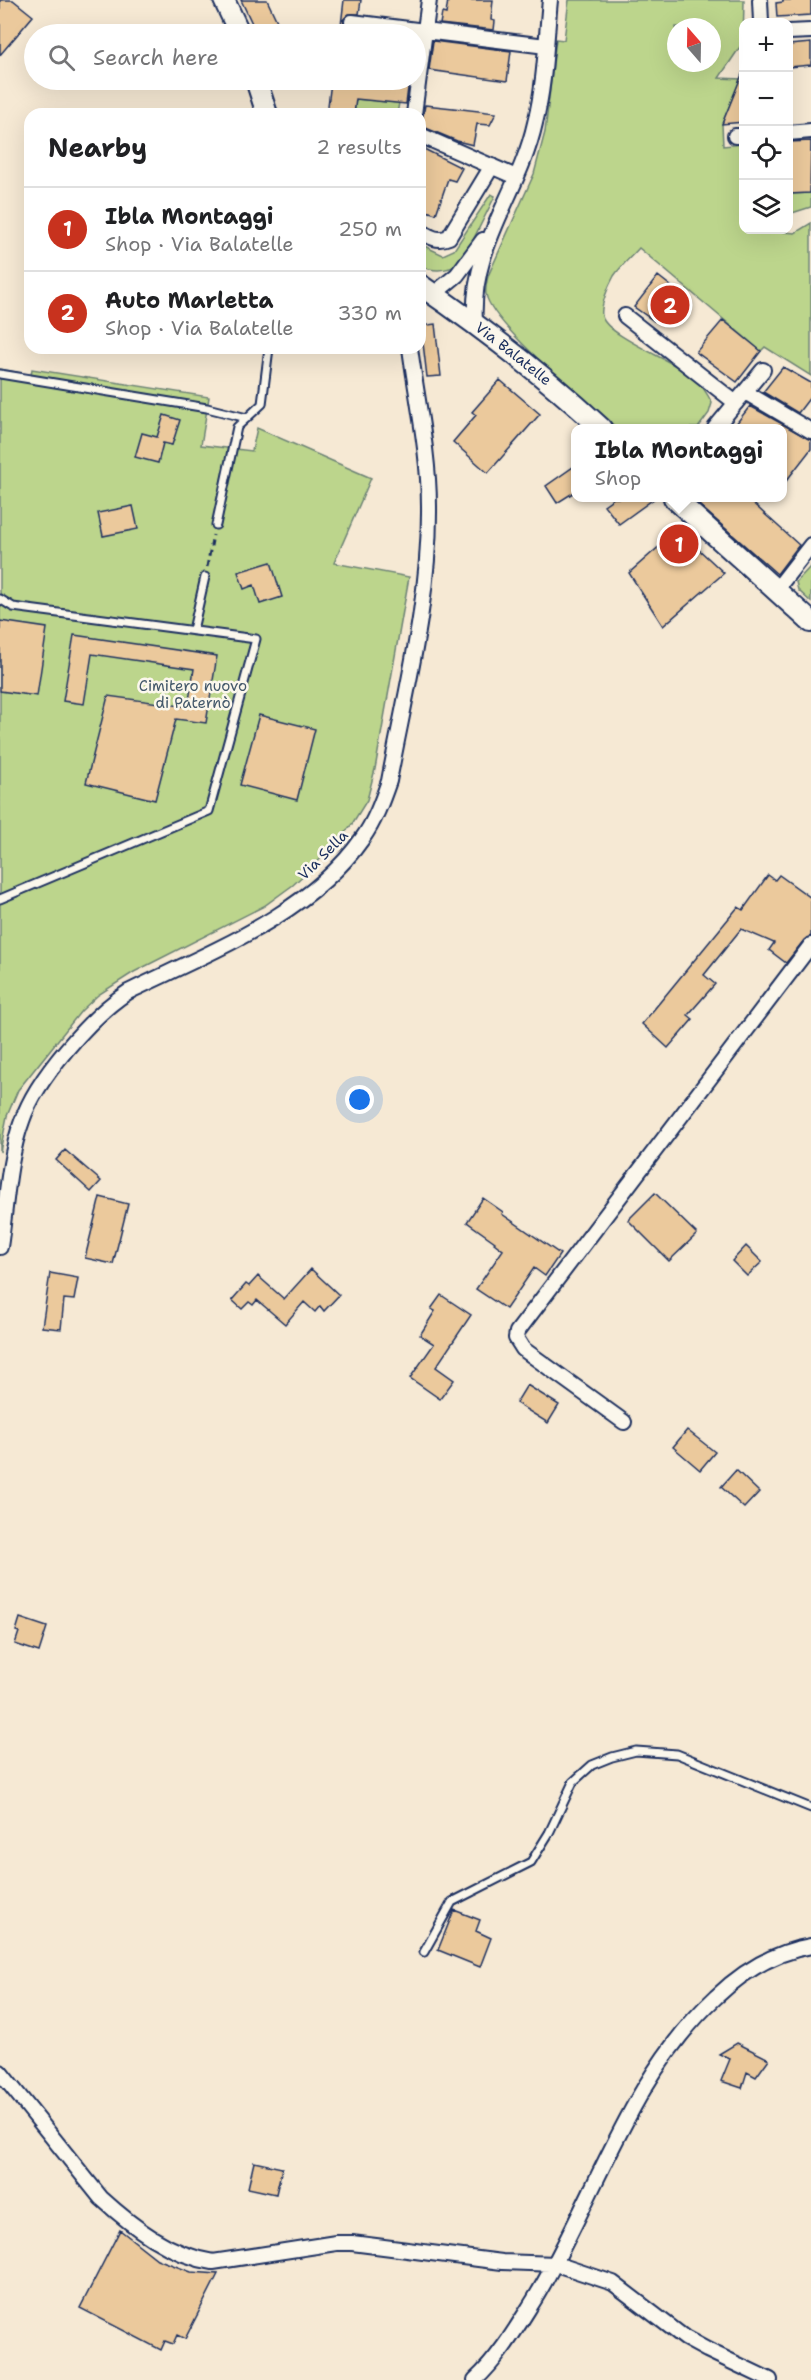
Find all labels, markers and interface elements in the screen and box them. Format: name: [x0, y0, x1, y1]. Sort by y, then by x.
north arrow: [667, 18, 721, 72]
map controls: [739, 18, 793, 234]
button: +: [739, 18, 793, 72]
search box: [24, 24, 426, 90]
icon: search: [45, 41, 78, 74]
text: Search here: [93, 43, 219, 72]
button: −: [739, 72, 793, 126]
button: locate: [739, 126, 793, 180]
text: Nearby: [48, 130, 147, 165]
text: 2 results: [316, 134, 402, 160]
button: layers: [739, 180, 793, 234]
text: Ibla Montaggi: [105, 202, 274, 231]
text: 1: [63, 216, 72, 242]
text: 250 m: [338, 216, 402, 242]
text: Shop · Via Balatelle: [105, 231, 294, 257]
pin: 2: [650, 282, 690, 328]
text: Auto Marletta: [105, 286, 274, 315]
text: 2: [61, 300, 75, 326]
text: 330 m: [338, 300, 402, 326]
text: Shop · Via Balatelle: [105, 315, 294, 341]
street label: Via Balatelle: [471, 318, 556, 390]
popup: [571, 424, 787, 502]
text: Ibla Montaggi: [595, 436, 763, 465]
text: Shop: [595, 465, 641, 491]
pin: 1: [660, 522, 698, 566]
park label: Cimitero nuovo di Paternò: [139, 676, 247, 713]
street label: Via Sella: [294, 825, 353, 884]
your location: [345, 1085, 374, 1114]

